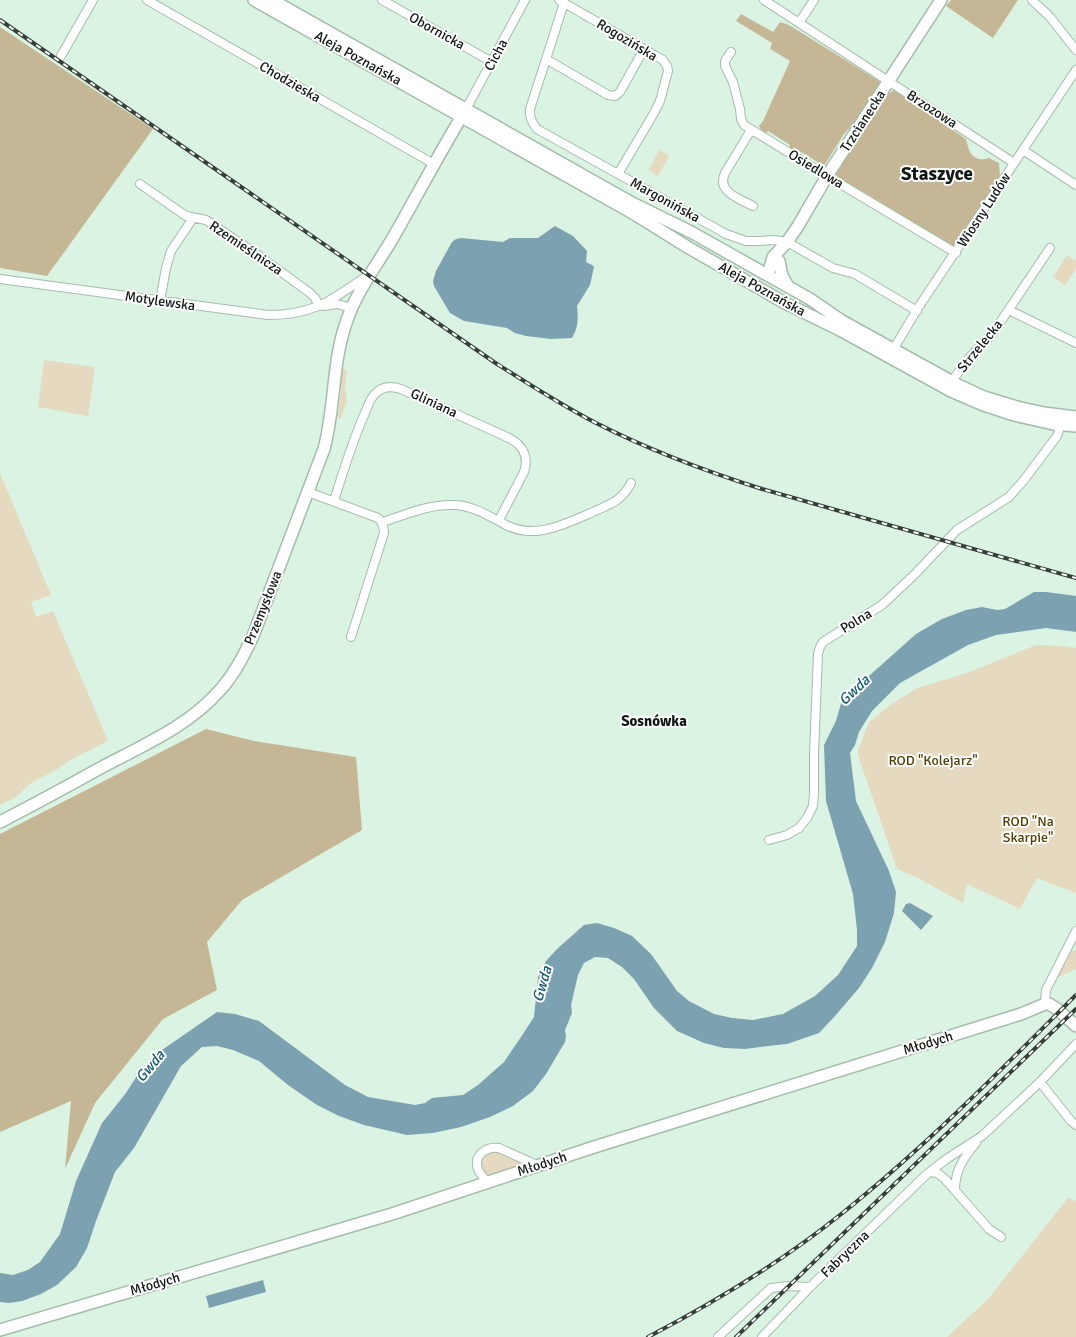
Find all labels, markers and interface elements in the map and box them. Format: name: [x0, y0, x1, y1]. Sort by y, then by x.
street label: Obornicka: [406, 9, 468, 53]
street label: Rogozińska: [594, 15, 660, 65]
street label: Aleja Poznańska: [311, 27, 405, 89]
street label: Cicha: [481, 36, 511, 74]
street label: Chodzieska: [256, 58, 324, 106]
street label: Brzozowa: [904, 86, 960, 132]
street label: Trzcianecka: [837, 87, 889, 155]
street label: Osiedlowa: [785, 146, 847, 192]
district label: Staszyce: [901, 162, 973, 186]
street label: Wiosny Ludów: [954, 170, 1014, 250]
street label: Margonińska: [627, 174, 703, 226]
street label: Rzemieślnicza: [206, 217, 286, 279]
street label: Aleja Poznańska: [715, 258, 809, 320]
street label: Motylewska: [124, 288, 196, 314]
street label: Strzelecka: [954, 316, 1006, 376]
street label: Gliniana: [408, 385, 460, 421]
street label: Przemysłowa: [240, 568, 286, 648]
street label: Polna: [837, 605, 875, 637]
water label: Gwda: [835, 671, 874, 709]
district label: Sosnówka: [621, 712, 687, 730]
park label: ROD "Kolejarz": [888, 752, 978, 769]
park label: ROD "Na Skarpie": [1002, 813, 1054, 846]
water label: Gwda: [528, 964, 556, 1004]
street label: Młodych: [901, 1027, 955, 1059]
water label: Gwda: [132, 1046, 169, 1086]
street label: Młodych: [515, 1148, 569, 1180]
street label: Fabryczna: [817, 1227, 873, 1281]
street label: Młodych: [128, 1269, 182, 1299]

